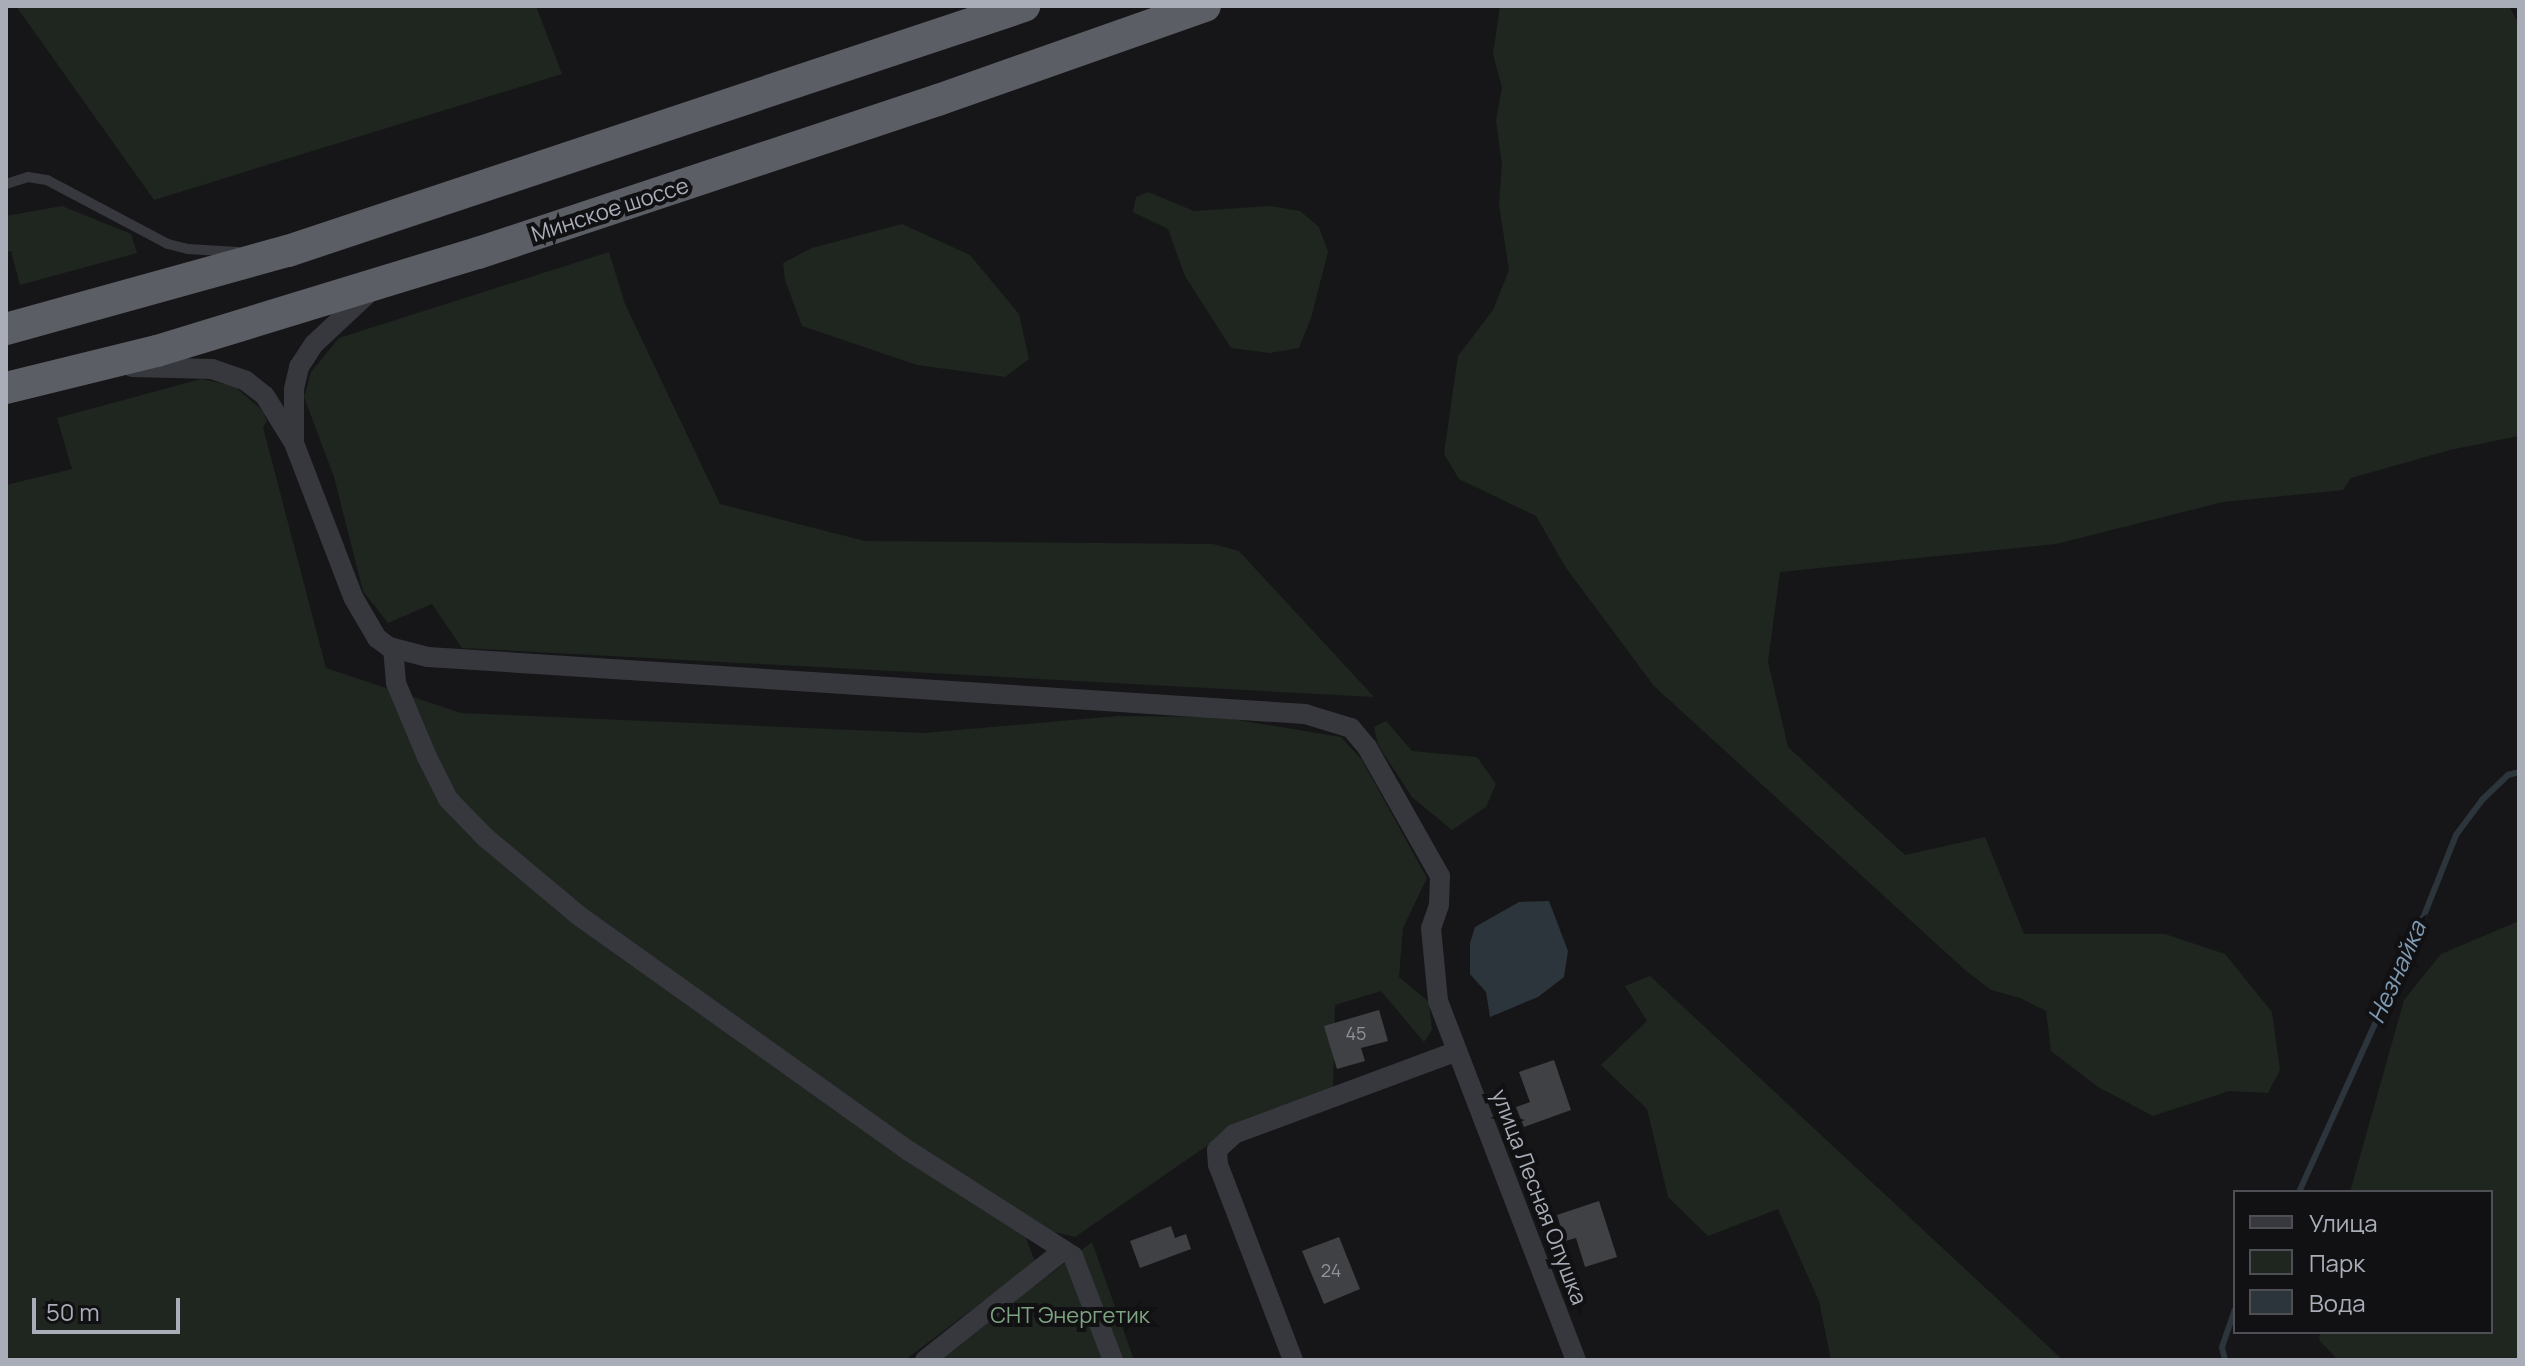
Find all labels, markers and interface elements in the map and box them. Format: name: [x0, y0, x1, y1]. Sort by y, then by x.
street label: Минское шоссе: [528, 172, 692, 248]
water label: Незнайка: [2361, 917, 2431, 1027]
house number: 45: [1345, 1022, 1367, 1044]
street label: улица Лесная Опушка: [1486, 1086, 1592, 1308]
legend: [2233, 1190, 2493, 1334]
text: Улица: [2309, 1206, 2378, 1239]
text: Парк: [2309, 1246, 2365, 1279]
house number: 24: [1321, 1259, 1341, 1281]
scale bar: [36, 1282, 184, 1332]
text: Вода: [2309, 1286, 2366, 1319]
text: 50 m: [46, 1295, 100, 1328]
park label: СНТ Энергетик: [990, 1303, 1150, 1329]

